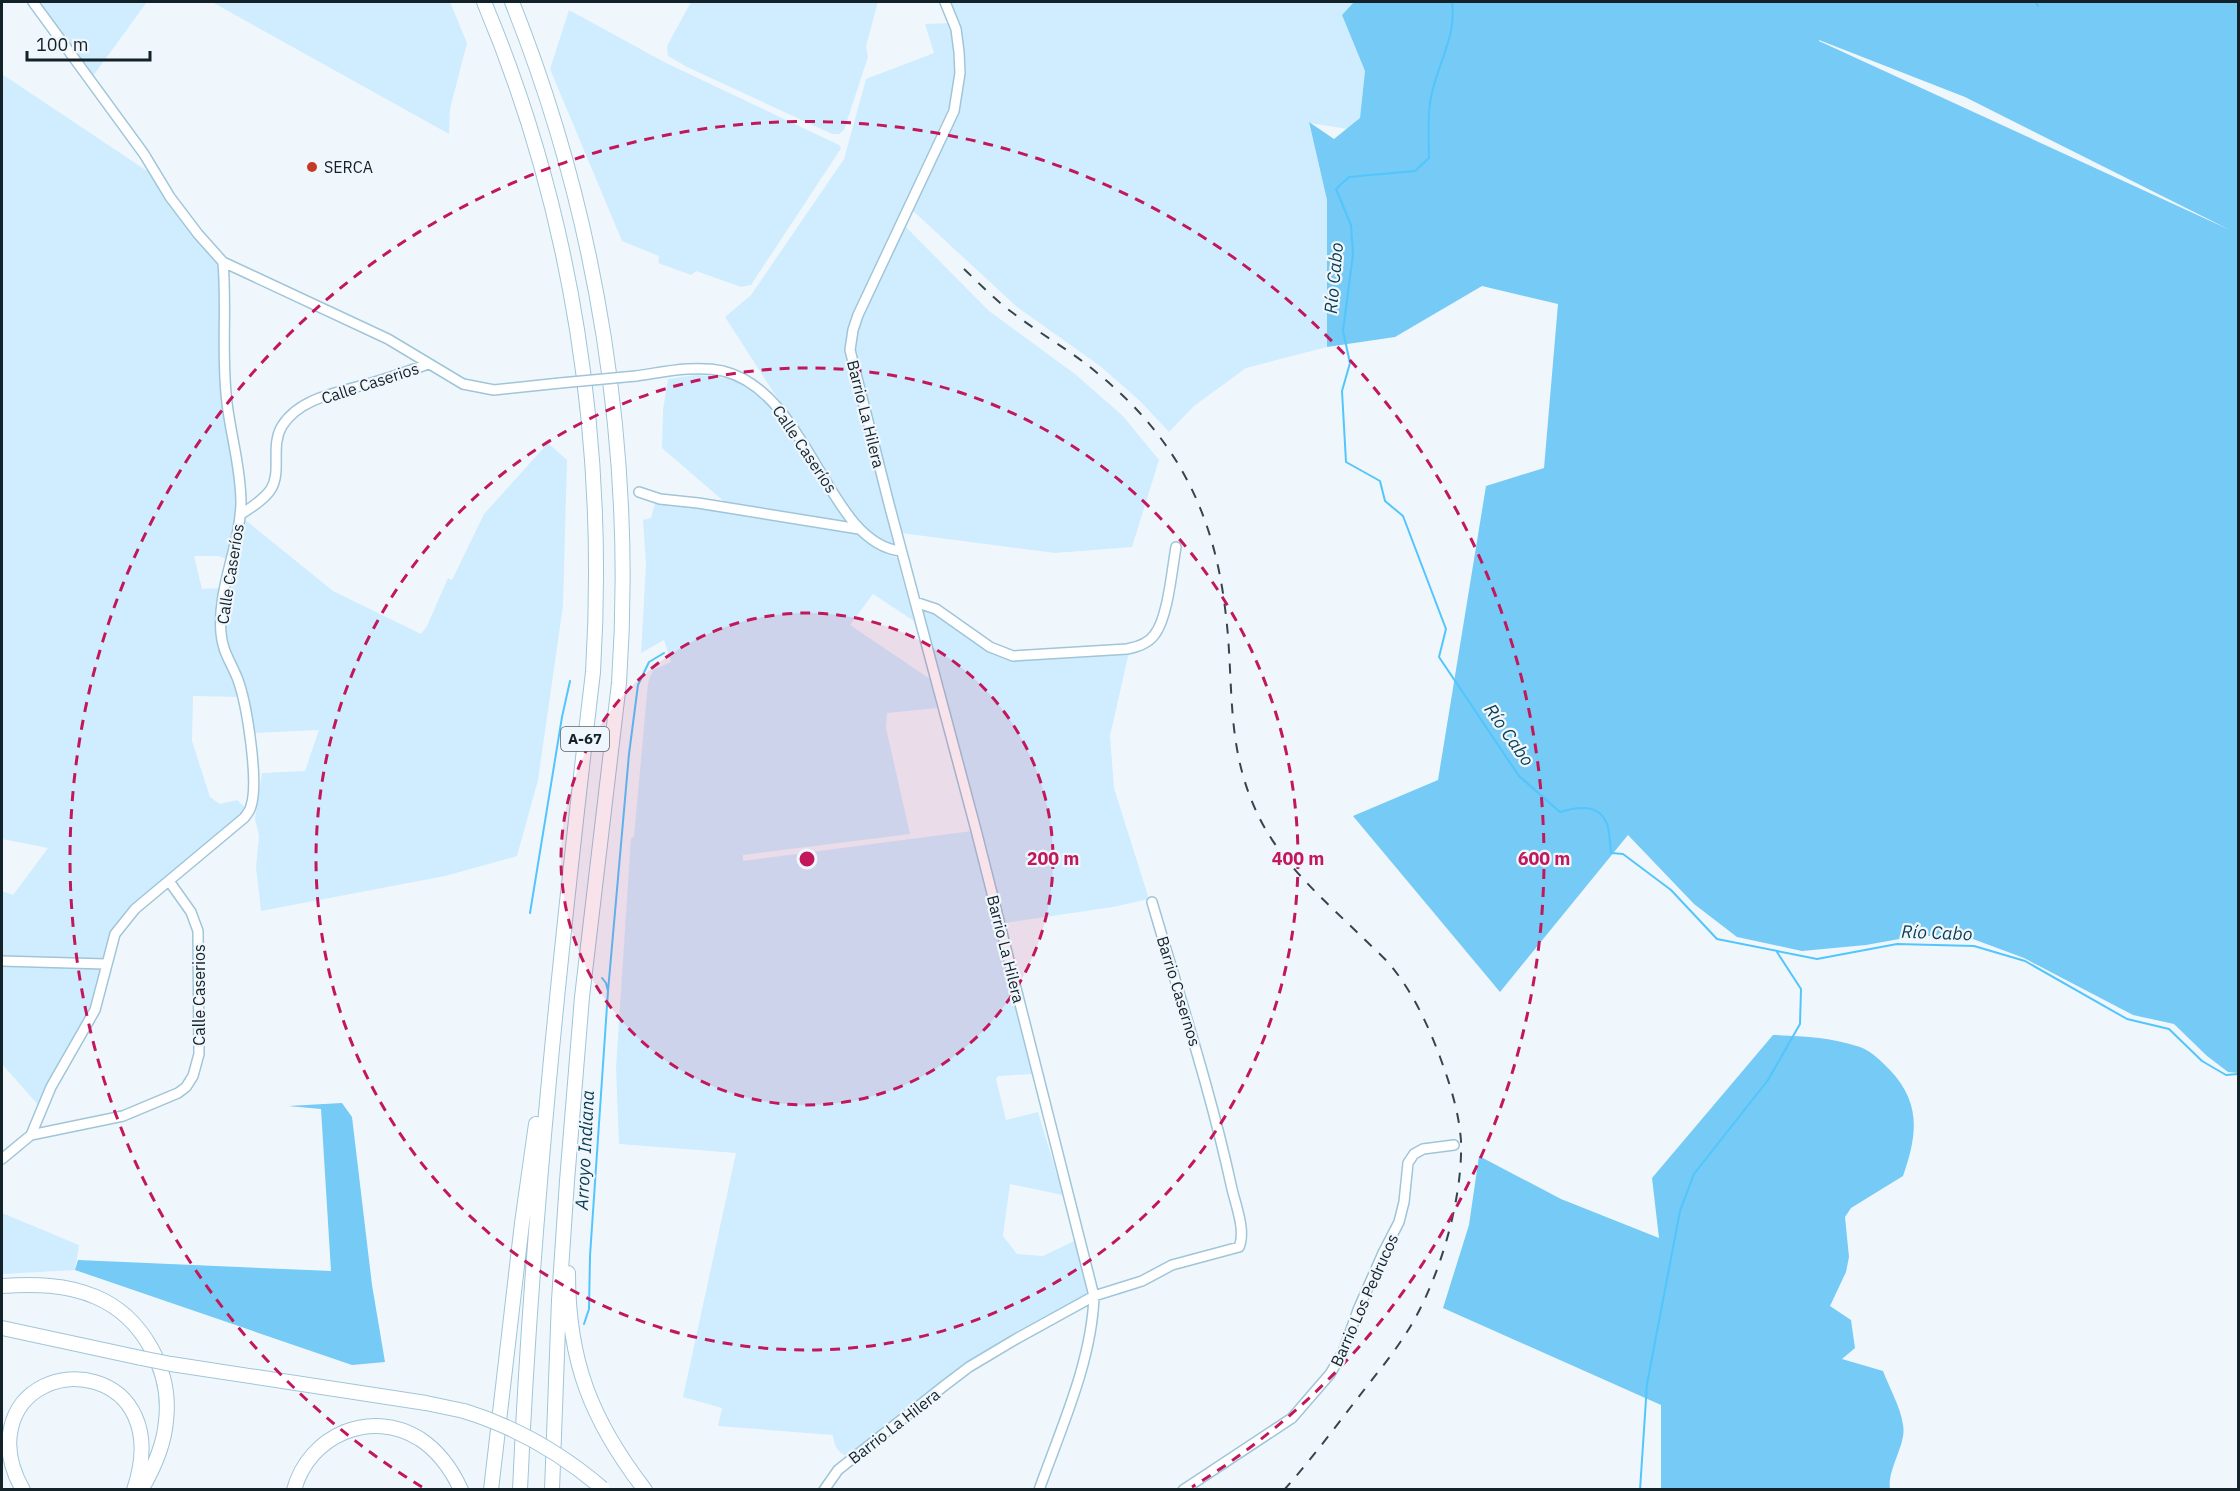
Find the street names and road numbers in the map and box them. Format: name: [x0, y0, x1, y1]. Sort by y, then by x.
street label: Calle Caserios: [319, 358, 421, 408]
street label: Barrio La Hilera: [843, 358, 889, 471]
street label: Calle Caseríos: [768, 401, 842, 497]
street label: Calle Caseríos: [212, 522, 248, 626]
road number: A-67: [561, 727, 609, 751]
street label: Barrio La Hilera: [983, 893, 1029, 1006]
street label: Barrio Casernos: [1153, 933, 1205, 1049]
street label: Calle Caserios: [189, 944, 209, 1046]
street label: Barrio Los Pedrucos: [1326, 1231, 1402, 1369]
street label: Barrio La Hilera: [844, 1384, 944, 1468]

